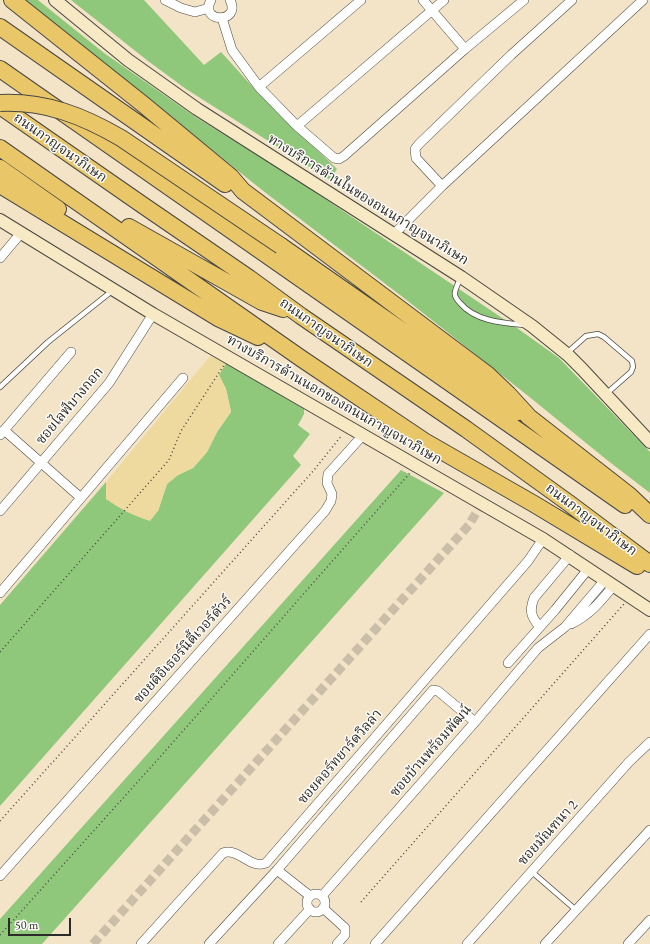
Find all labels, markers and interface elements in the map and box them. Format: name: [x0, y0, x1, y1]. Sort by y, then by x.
street label: ถนนกาญจนาภิเษก: [10, 109, 110, 187]
street label: ทางบริการด้านในของถนนกาญจนาภิเษก: [264, 131, 472, 269]
street label: ถนนกาญจนาภิเษก: [276, 294, 376, 372]
street label: ทางบริการด้านนอกของถนนกาญจนาภิเษก: [224, 331, 444, 469]
street label: ซอยไลฟ์บางกอก: [33, 364, 107, 448]
street label: ถนนกาญจนาภิเษก: [542, 480, 640, 560]
street label: ซอยดิอิเธอร์นิตี้เวอร์ดัวร์: [130, 593, 236, 707]
street label: ซอยบ้านพร้อมพัฒน์: [386, 702, 476, 800]
street label: ซอยคอร์ทยาร์ดวิลล่า: [294, 706, 386, 808]
street label: ซอยมัณฑนา 2: [514, 797, 582, 869]
scale bar: [10, 910, 73, 936]
text: 50 m: [15, 917, 38, 933]

